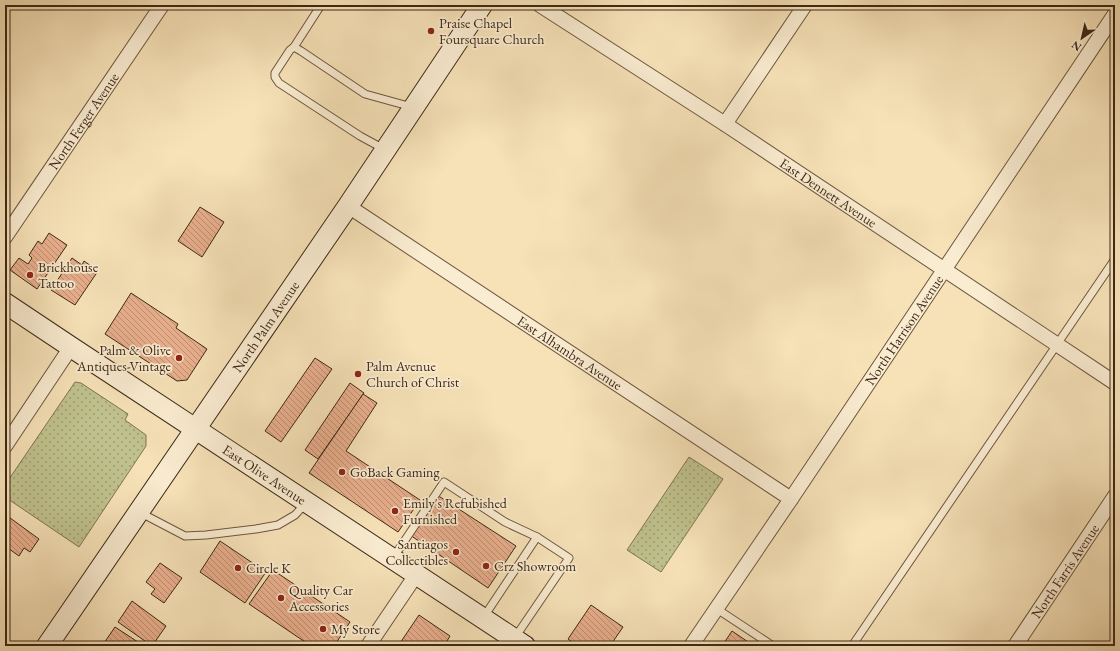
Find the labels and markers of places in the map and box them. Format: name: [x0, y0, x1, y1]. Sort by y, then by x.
place label: Praise Chapel Foursquare Church: [439, 14, 545, 48]
marker: Praise Chapel Foursquare Church: [426, 26, 436, 36]
place label: Brickhouse Tattoo: [38, 258, 99, 292]
marker: Brickhouse Tattoo: [25, 270, 35, 280]
place label: Palm & Olive Antiques-Vintage: [76, 341, 172, 375]
marker: Palm & Olive Antiques-Vintage: [174, 353, 184, 363]
place label: Palm Avenue Church of Christ: [366, 357, 460, 391]
marker: Palm Avenue Church of Christ: [353, 369, 363, 379]
place label: GoBack Gaming: [350, 463, 441, 481]
marker: GoBack Gaming: [337, 467, 347, 477]
place label: Emily's Refubished Furnished: [403, 494, 508, 528]
marker: Emily's Refubished Furnished: [390, 506, 400, 516]
place label: Santiagos Collectibles: [385, 535, 448, 569]
marker: Santiagos Collectibles: [451, 547, 461, 557]
place label: Crz Showroom: [494, 557, 576, 575]
place label: Circle K: [246, 559, 291, 577]
marker: Crz Showroom: [481, 561, 491, 571]
marker: Circle K: [233, 563, 243, 573]
place label: Quality Car Accessories: [288, 581, 353, 615]
marker: Quality Car Accessories: [276, 593, 286, 603]
place label: My Store: [331, 620, 380, 638]
marker: My Store: [318, 624, 328, 634]

